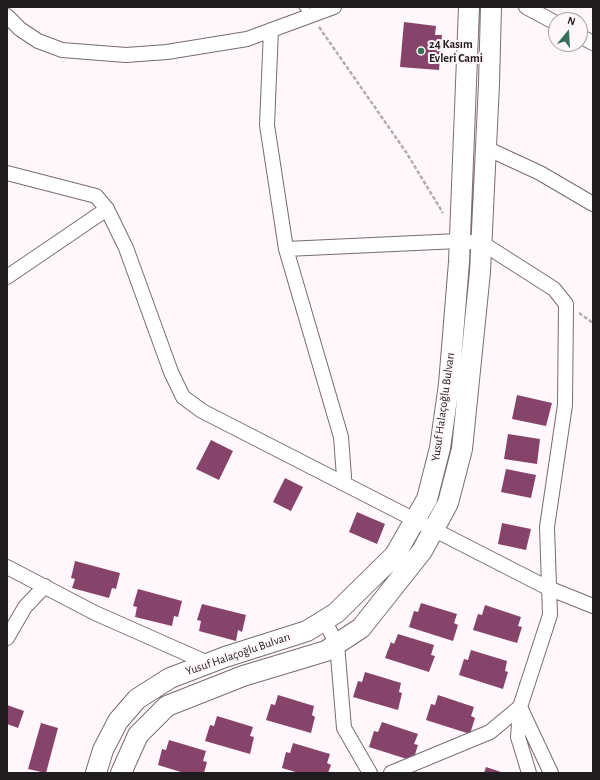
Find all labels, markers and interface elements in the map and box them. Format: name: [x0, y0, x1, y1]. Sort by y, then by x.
north arrow: [548, 12, 588, 52]
text: N: [566, 15, 577, 27]
place label: 24 Kasım Evleri Cami: [429, 37, 483, 65]
marker: 24 Kasım Evleri Cami: [416, 46, 426, 56]
street label: Yusuf Halaçoğlu Bulvarı: [428, 352, 458, 462]
street label: Yusuf Halaçoğlu Bulvarı: [184, 629, 292, 679]

